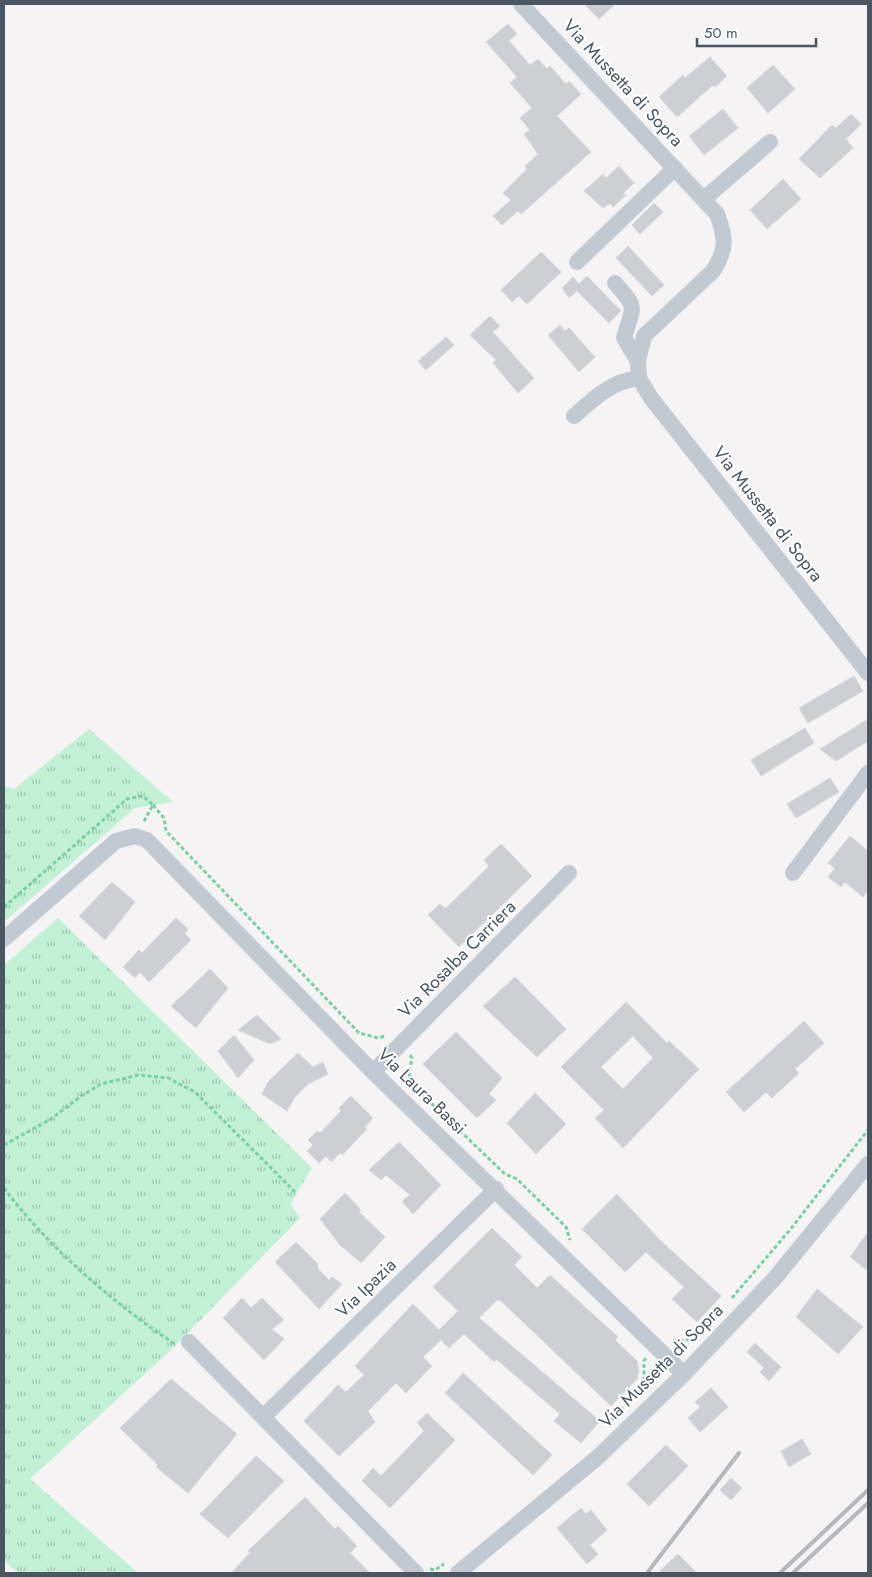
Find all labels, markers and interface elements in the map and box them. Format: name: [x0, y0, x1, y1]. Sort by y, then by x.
street label: Via Mussetta di Sopra: [557, 13, 689, 153]
scale bar: [697, 15, 816, 47]
text: 50 m: [704, 22, 738, 44]
street label: Via Mussetta di Sopra: [707, 440, 829, 588]
street label: Via Rosalba Carriera: [392, 894, 522, 1024]
street label: Via Laura Bassi: [372, 1042, 472, 1140]
street label: Via Ipazia: [330, 1252, 402, 1324]
street label: Via Mussetta di Sopra: [593, 1298, 729, 1434]

